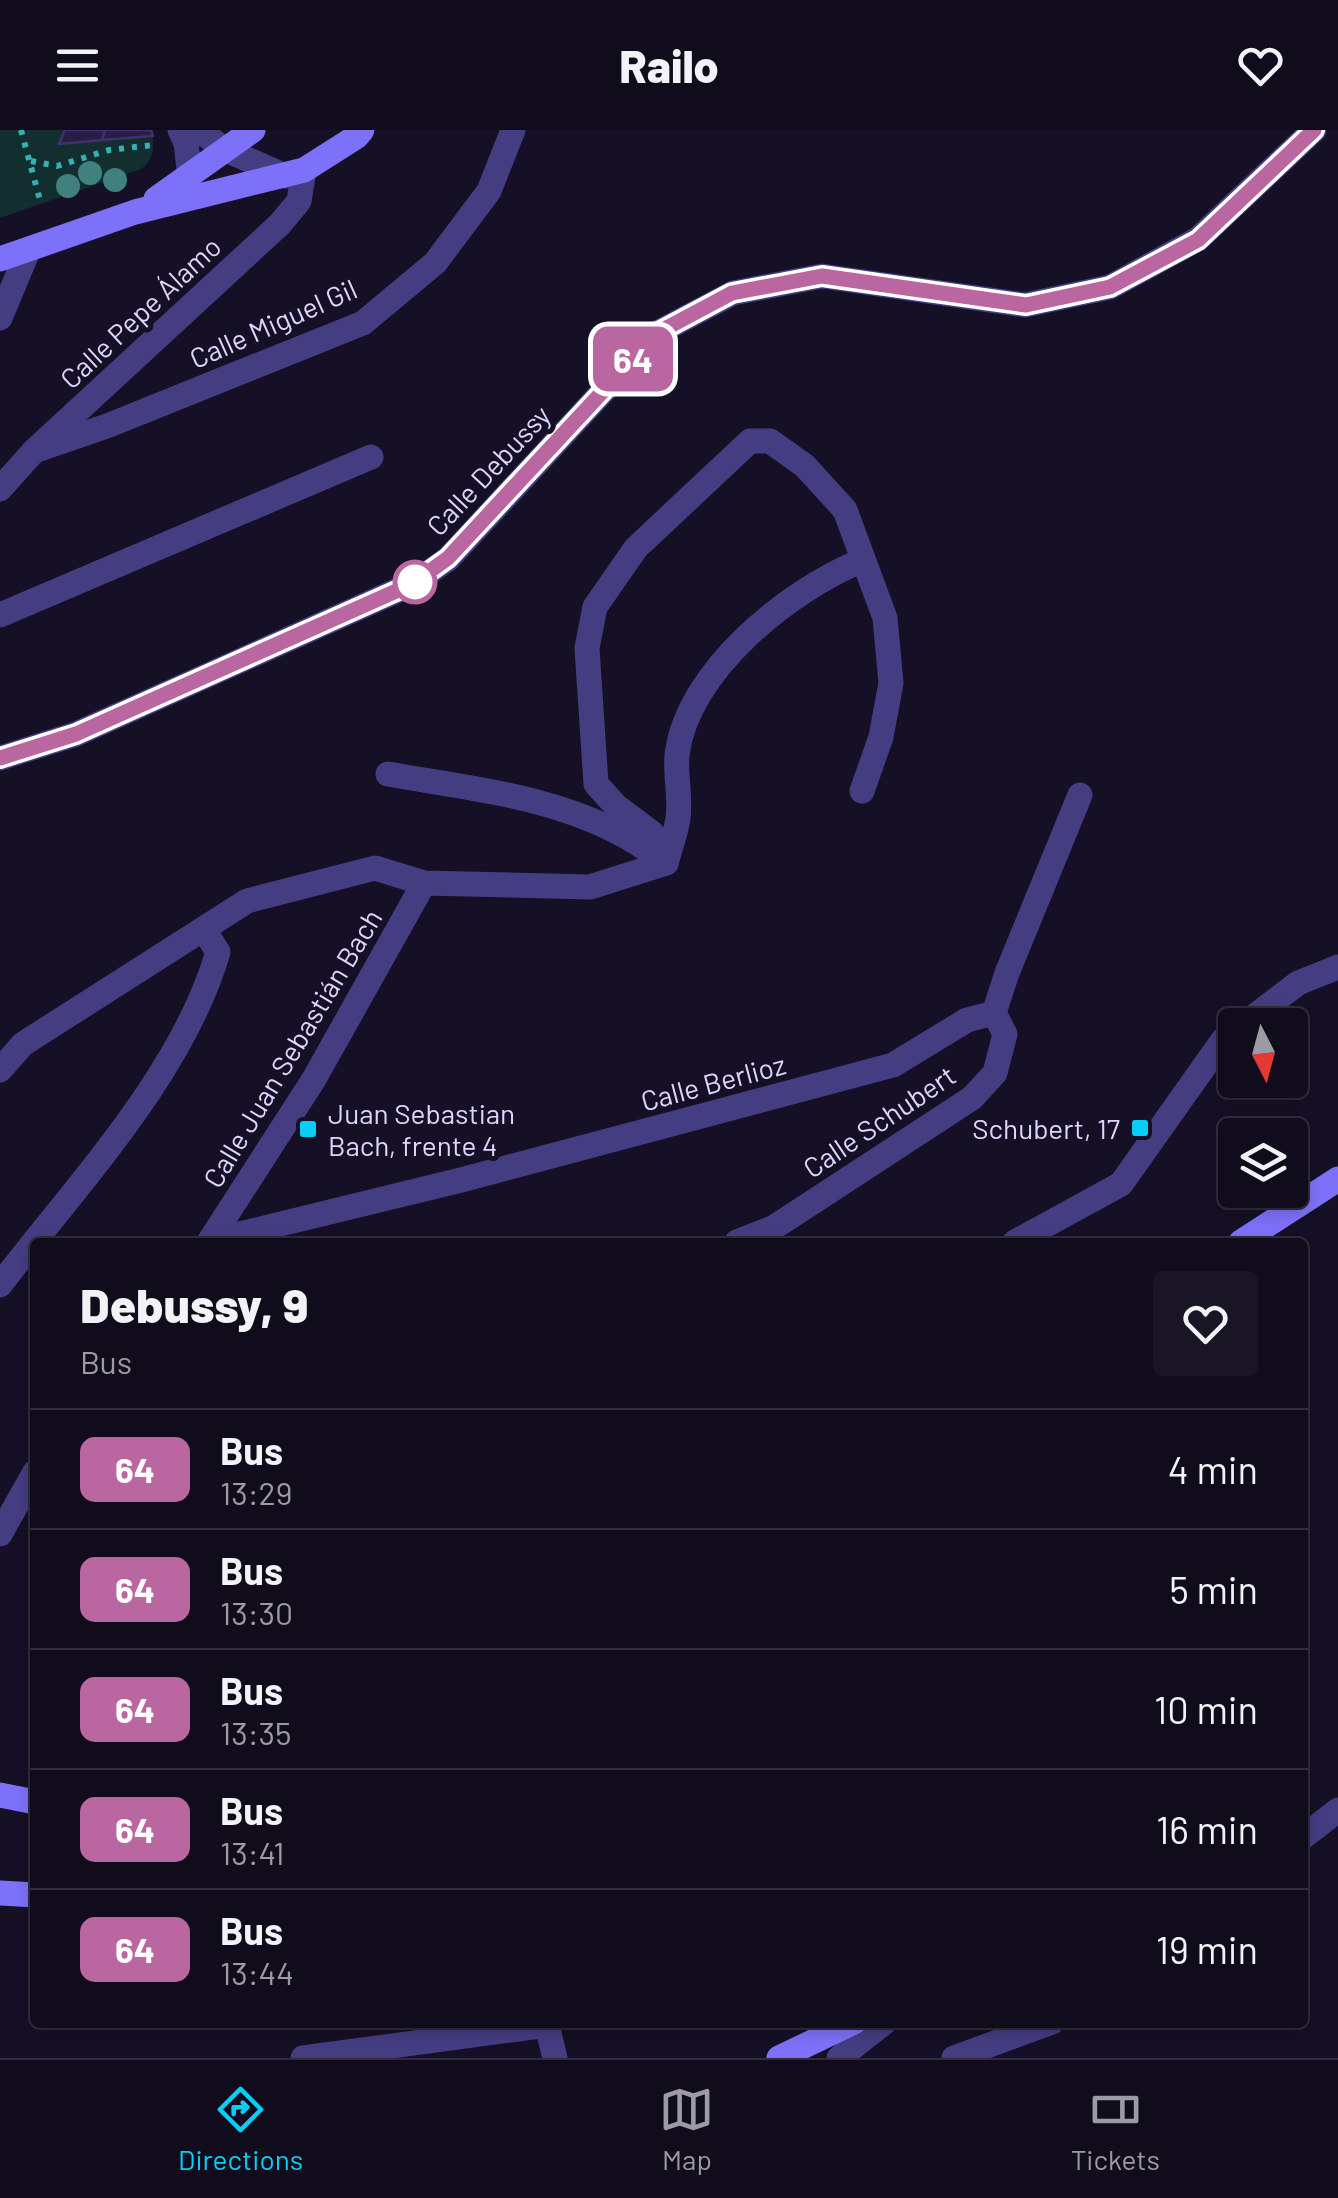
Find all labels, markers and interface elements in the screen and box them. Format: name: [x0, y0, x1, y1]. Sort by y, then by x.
icon: menu: [50, 38, 105, 93]
text: Railo: [619, 38, 719, 92]
icon: heart: [1233, 38, 1288, 93]
street label: Calle Pepe Álamo: [53, 229, 227, 395]
street label: Calle Miguel Gil: [184, 271, 362, 375]
line badge: 64: [588, 326, 678, 392]
text: 64: [613, 338, 653, 380]
street label: Calle Debussy: [419, 398, 557, 542]
unlabelled marker: [394, 561, 436, 603]
street label: Calle Juan Sebastián Bach: [195, 903, 389, 1193]
north arrow: [1218, 1008, 1308, 1098]
map controls: [1218, 1008, 1308, 1208]
street label: Calle Berlioz: [637, 1046, 789, 1118]
street label: Calle Schubert: [796, 1058, 962, 1184]
place label: Juan Sebastian Bach, frente 4: [328, 1096, 515, 1162]
place label: Schubert, 17: [972, 1111, 1120, 1145]
marker: Schubert, 17: [1129, 1117, 1151, 1139]
marker: Juan Sebastian Bach, frente 4: [297, 1118, 319, 1140]
button: layers: [1218, 1118, 1308, 1208]
button: heart: [1153, 1271, 1258, 1376]
text: Debussy, 9: [80, 1275, 308, 1333]
text: Bus: [80, 1342, 132, 1380]
text: Bus: [220, 1427, 283, 1473]
text: 4 min: [1168, 1446, 1258, 1492]
text: 64: [115, 1448, 155, 1490]
text: 13:29: [220, 1473, 292, 1511]
text: Bus: [220, 1547, 283, 1593]
text: 5 min: [1169, 1566, 1258, 1612]
text: 64: [115, 1568, 155, 1610]
text: 13:30: [220, 1593, 293, 1631]
text: Bus: [220, 1667, 283, 1713]
text: 10 min: [1154, 1686, 1258, 1732]
text: 64: [115, 1688, 155, 1730]
text: 13:35: [220, 1713, 291, 1751]
text: Bus: [220, 1787, 283, 1833]
text: 16 min: [1156, 1806, 1258, 1852]
text: 64: [115, 1808, 155, 1850]
text: 13:41: [220, 1833, 284, 1871]
text: Bus: [220, 1907, 283, 1953]
text: 19 min: [1156, 1926, 1258, 1972]
text: 64: [115, 1928, 155, 1970]
text: 13:44: [220, 1953, 294, 1991]
tab: Directions: [178, 2082, 303, 2176]
tab: Map: [659, 2082, 714, 2176]
tab: Tickets: [1071, 2082, 1160, 2176]

